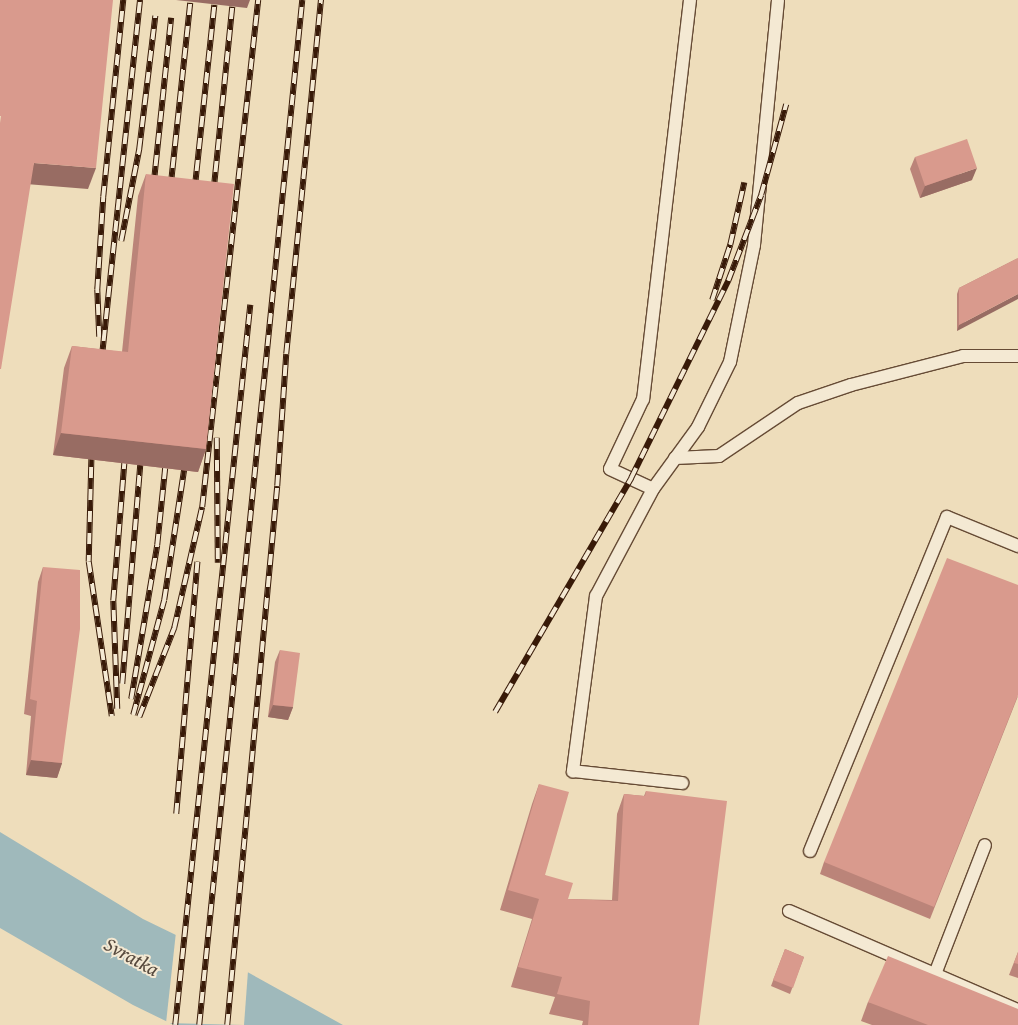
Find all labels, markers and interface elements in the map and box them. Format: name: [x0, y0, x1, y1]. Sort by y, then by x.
water label: Svratka: [100, 931, 164, 981]

